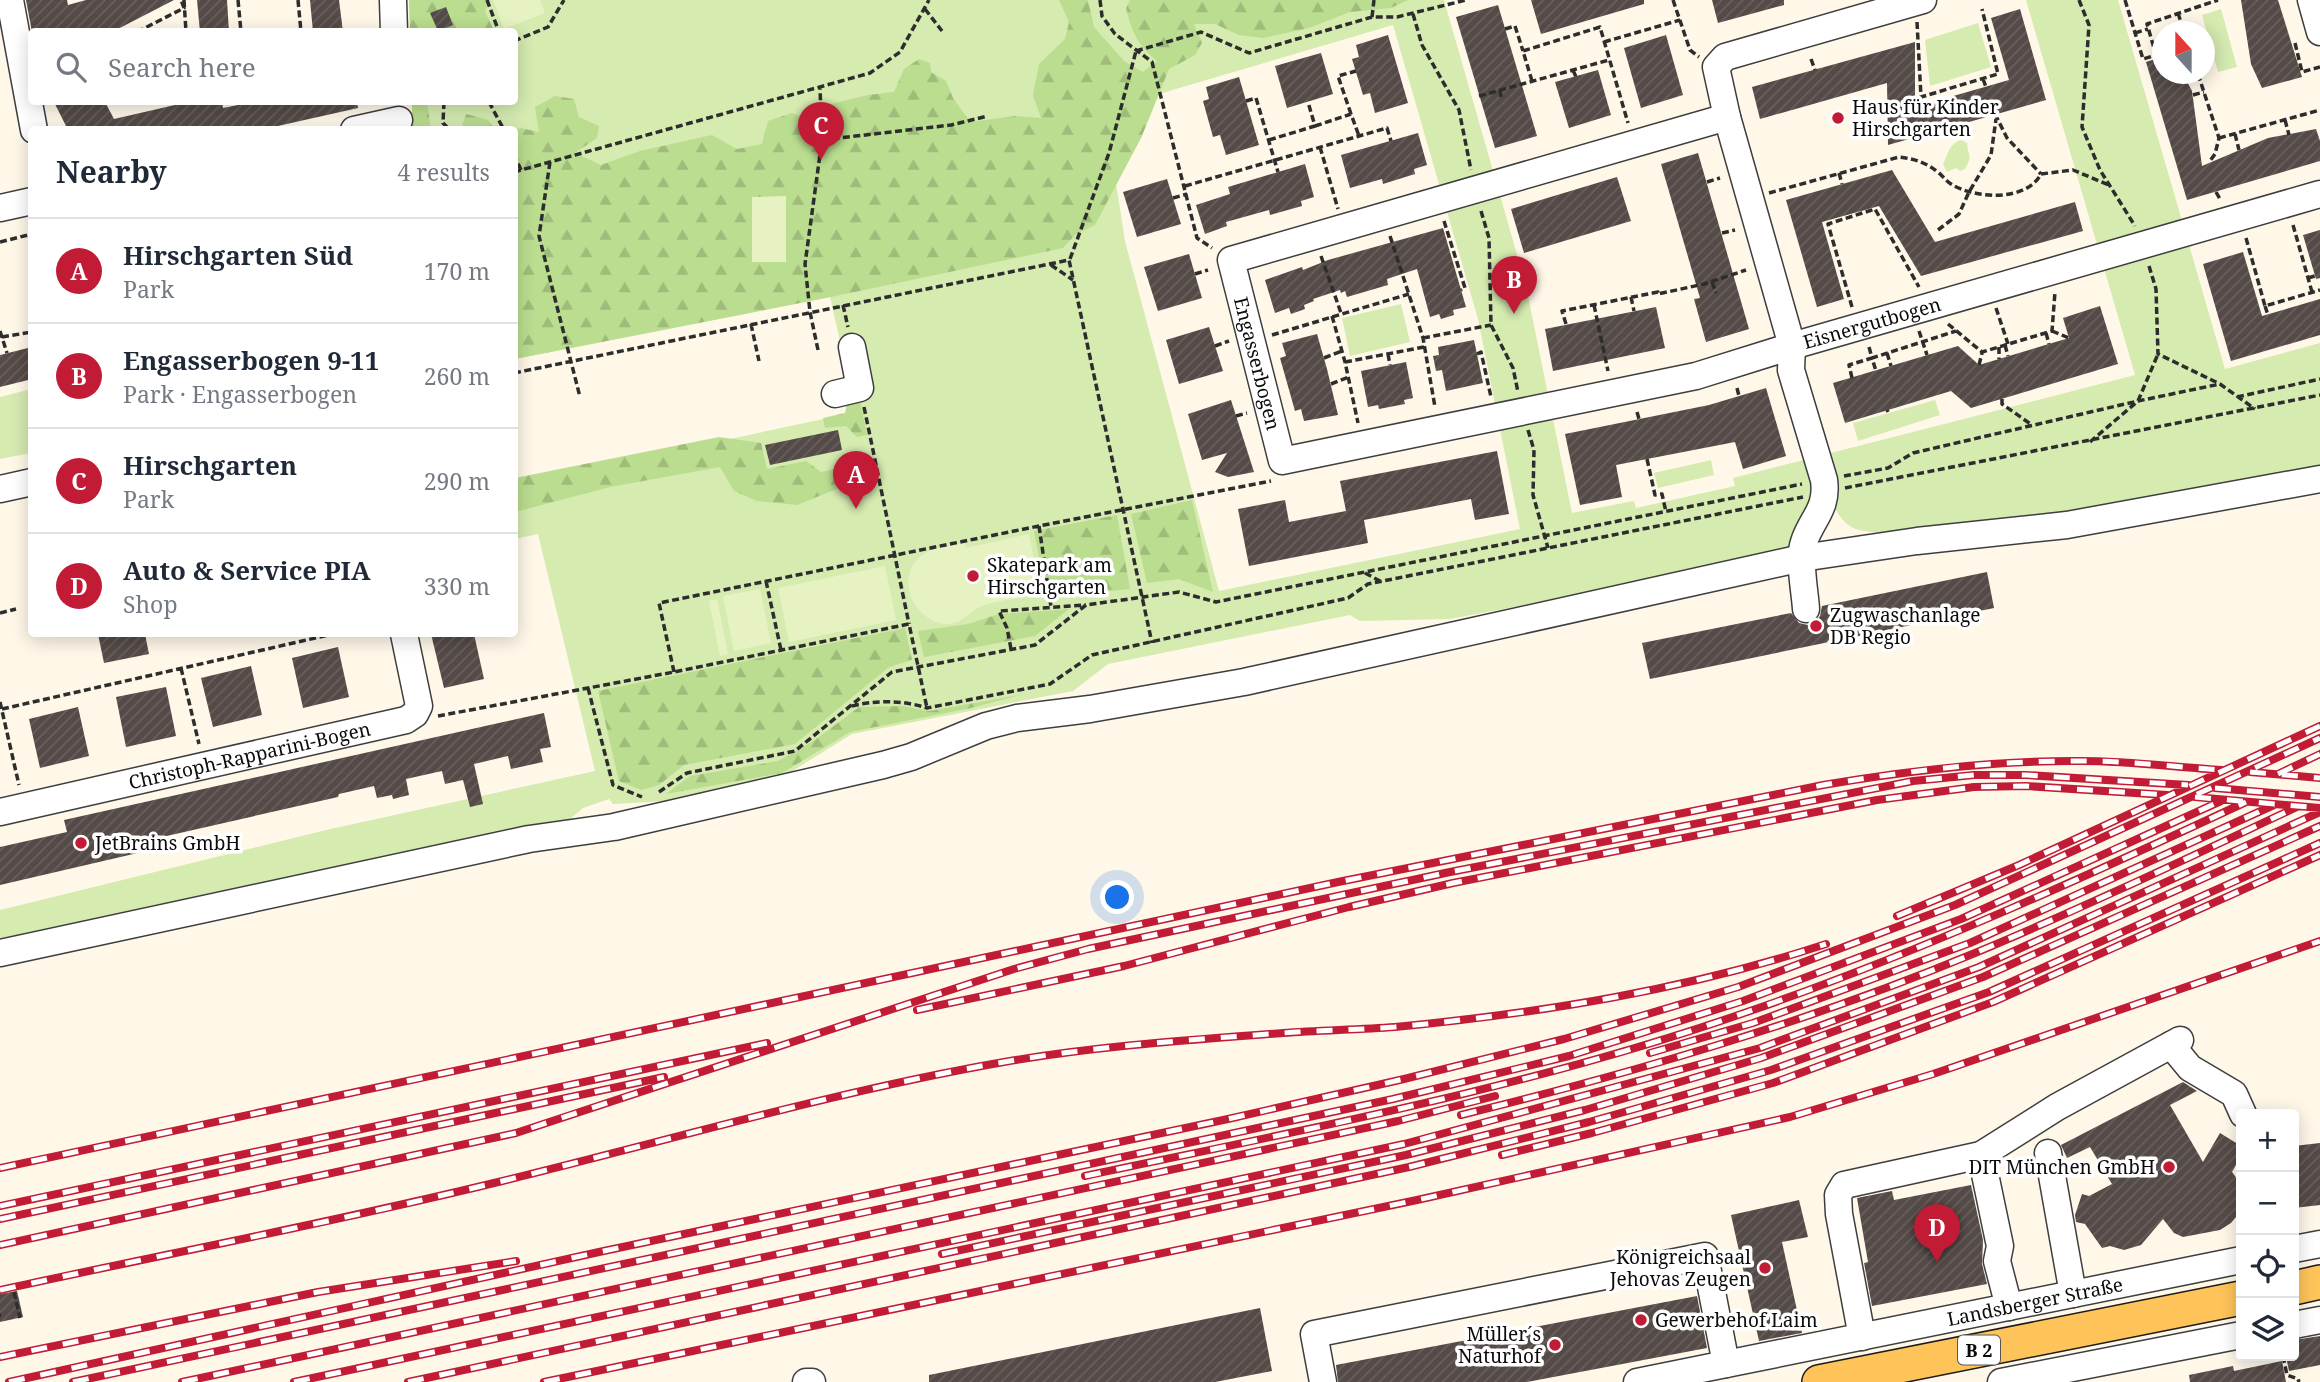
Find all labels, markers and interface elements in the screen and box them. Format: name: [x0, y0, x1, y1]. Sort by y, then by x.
north arrow: [2152, 21, 2215, 84]
search box: [28, 28, 518, 105]
icon: search: [52, 48, 90, 86]
text: Search here: [108, 49, 256, 85]
place label: Haus für Kinder Hirschgarten: [1852, 94, 1999, 142]
pin: C: [798, 102, 844, 160]
marker: Haus für Kinder Hirschgarten: [1830, 110, 1846, 126]
text: Nearby: [56, 151, 167, 192]
text: 4 results: [397, 156, 490, 188]
text: Hirschgarten Süd: [123, 237, 353, 273]
text: A: [70, 255, 88, 287]
text: 170 m: [424, 255, 490, 287]
pin: B: [1491, 256, 1537, 314]
text: Park: [123, 273, 174, 305]
street label: Eisnergutbogen: [1800, 291, 1944, 355]
street label: Engasserbogen: [1228, 294, 1287, 433]
text: Engasserbogen 9-11: [123, 342, 379, 378]
text: B: [71, 360, 87, 392]
text: 260 m: [424, 360, 490, 392]
text: Park · Engasserbogen: [123, 378, 357, 410]
text: Hirschgarten: [123, 447, 297, 483]
pin: A: [833, 451, 879, 509]
text: C: [71, 465, 87, 497]
text: 290 m: [424, 465, 490, 497]
text: Park: [123, 483, 174, 515]
text: Auto & Service PIA: [123, 552, 371, 588]
place label: Skatepark am Hirschgarten: [987, 552, 1112, 600]
marker: Skatepark am Hirschgarten: [965, 568, 981, 584]
text: D: [70, 570, 88, 602]
text: 330 m: [424, 570, 490, 602]
text: Shop: [123, 588, 178, 620]
place label: Zugwaschanlage DB Regio: [1830, 602, 1981, 650]
marker: Zugwaschanlage DB Regio: [1808, 618, 1824, 634]
street label: Christoph-Rapparini-Bogen: [126, 715, 373, 795]
place label: JetBrains GmbH: [94, 830, 240, 856]
marker: JetBrains GmbH: [73, 835, 89, 851]
your location: [1100, 880, 1134, 914]
map controls: [2236, 1109, 2299, 1361]
button: +: [2236, 1109, 2299, 1172]
place label: DIT München GmbH: [1968, 1154, 2155, 1180]
marker: DIT München GmbH: [2161, 1159, 2177, 1175]
button: −: [2236, 1172, 2299, 1235]
pin: D: [1914, 1204, 1960, 1262]
button: locate: [2236, 1235, 2299, 1298]
place label: Königreichsaal Jehovas Zeugen: [1609, 1244, 1751, 1292]
marker: Königreichsaal Jehovas Zeugen: [1757, 1260, 1773, 1276]
street label: Landsberger Straße: [1945, 1271, 2125, 1332]
button: layers: [2236, 1298, 2299, 1361]
place label: Gewerbehof Laim: [1655, 1307, 1818, 1333]
marker: Gewerbehof Laim: [1633, 1312, 1649, 1328]
place label: Müller´s Naturhof: [1458, 1321, 1543, 1369]
road number: B 2: [1958, 1336, 2000, 1364]
marker: Müller´s Naturhof: [1547, 1337, 1563, 1353]

